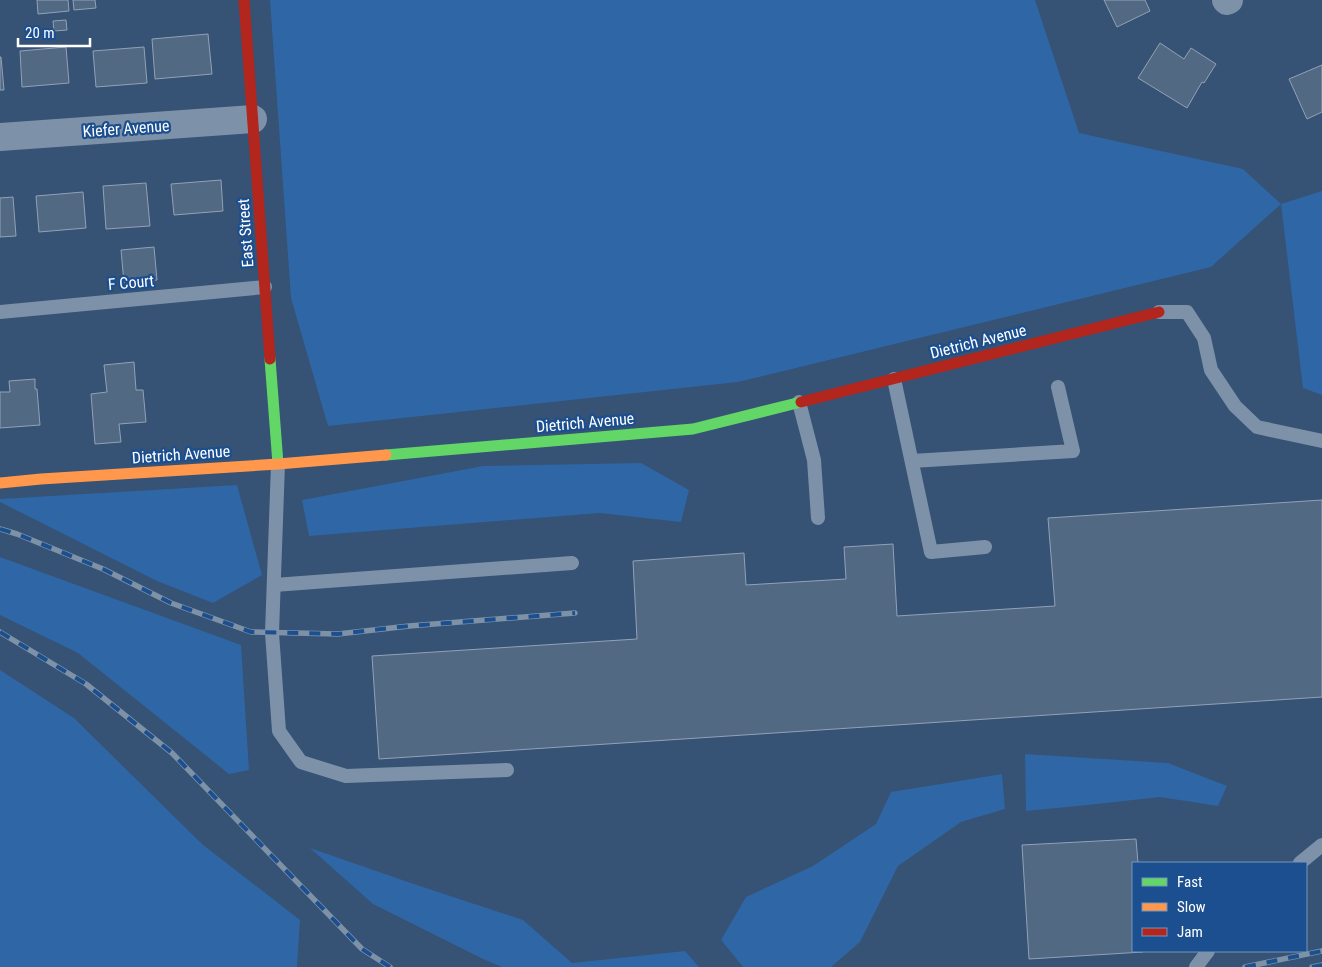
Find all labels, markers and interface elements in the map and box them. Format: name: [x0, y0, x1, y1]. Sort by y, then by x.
scale bar: [18, 15, 90, 47]
text: 20 m: [25, 24, 55, 42]
street label: Kiefer Avenue: [82, 116, 170, 141]
street label: East Street: [234, 198, 257, 268]
street label: F Court: [107, 271, 155, 294]
street label: Dietrich Avenue: [928, 320, 1028, 363]
street label: Dietrich Avenue: [535, 409, 635, 436]
street label: Dietrich Avenue: [131, 442, 231, 467]
legend: [1132, 862, 1307, 952]
text: Fast: [1177, 873, 1202, 891]
text: Slow: [1177, 898, 1206, 916]
text: Jam: [1177, 923, 1203, 941]

